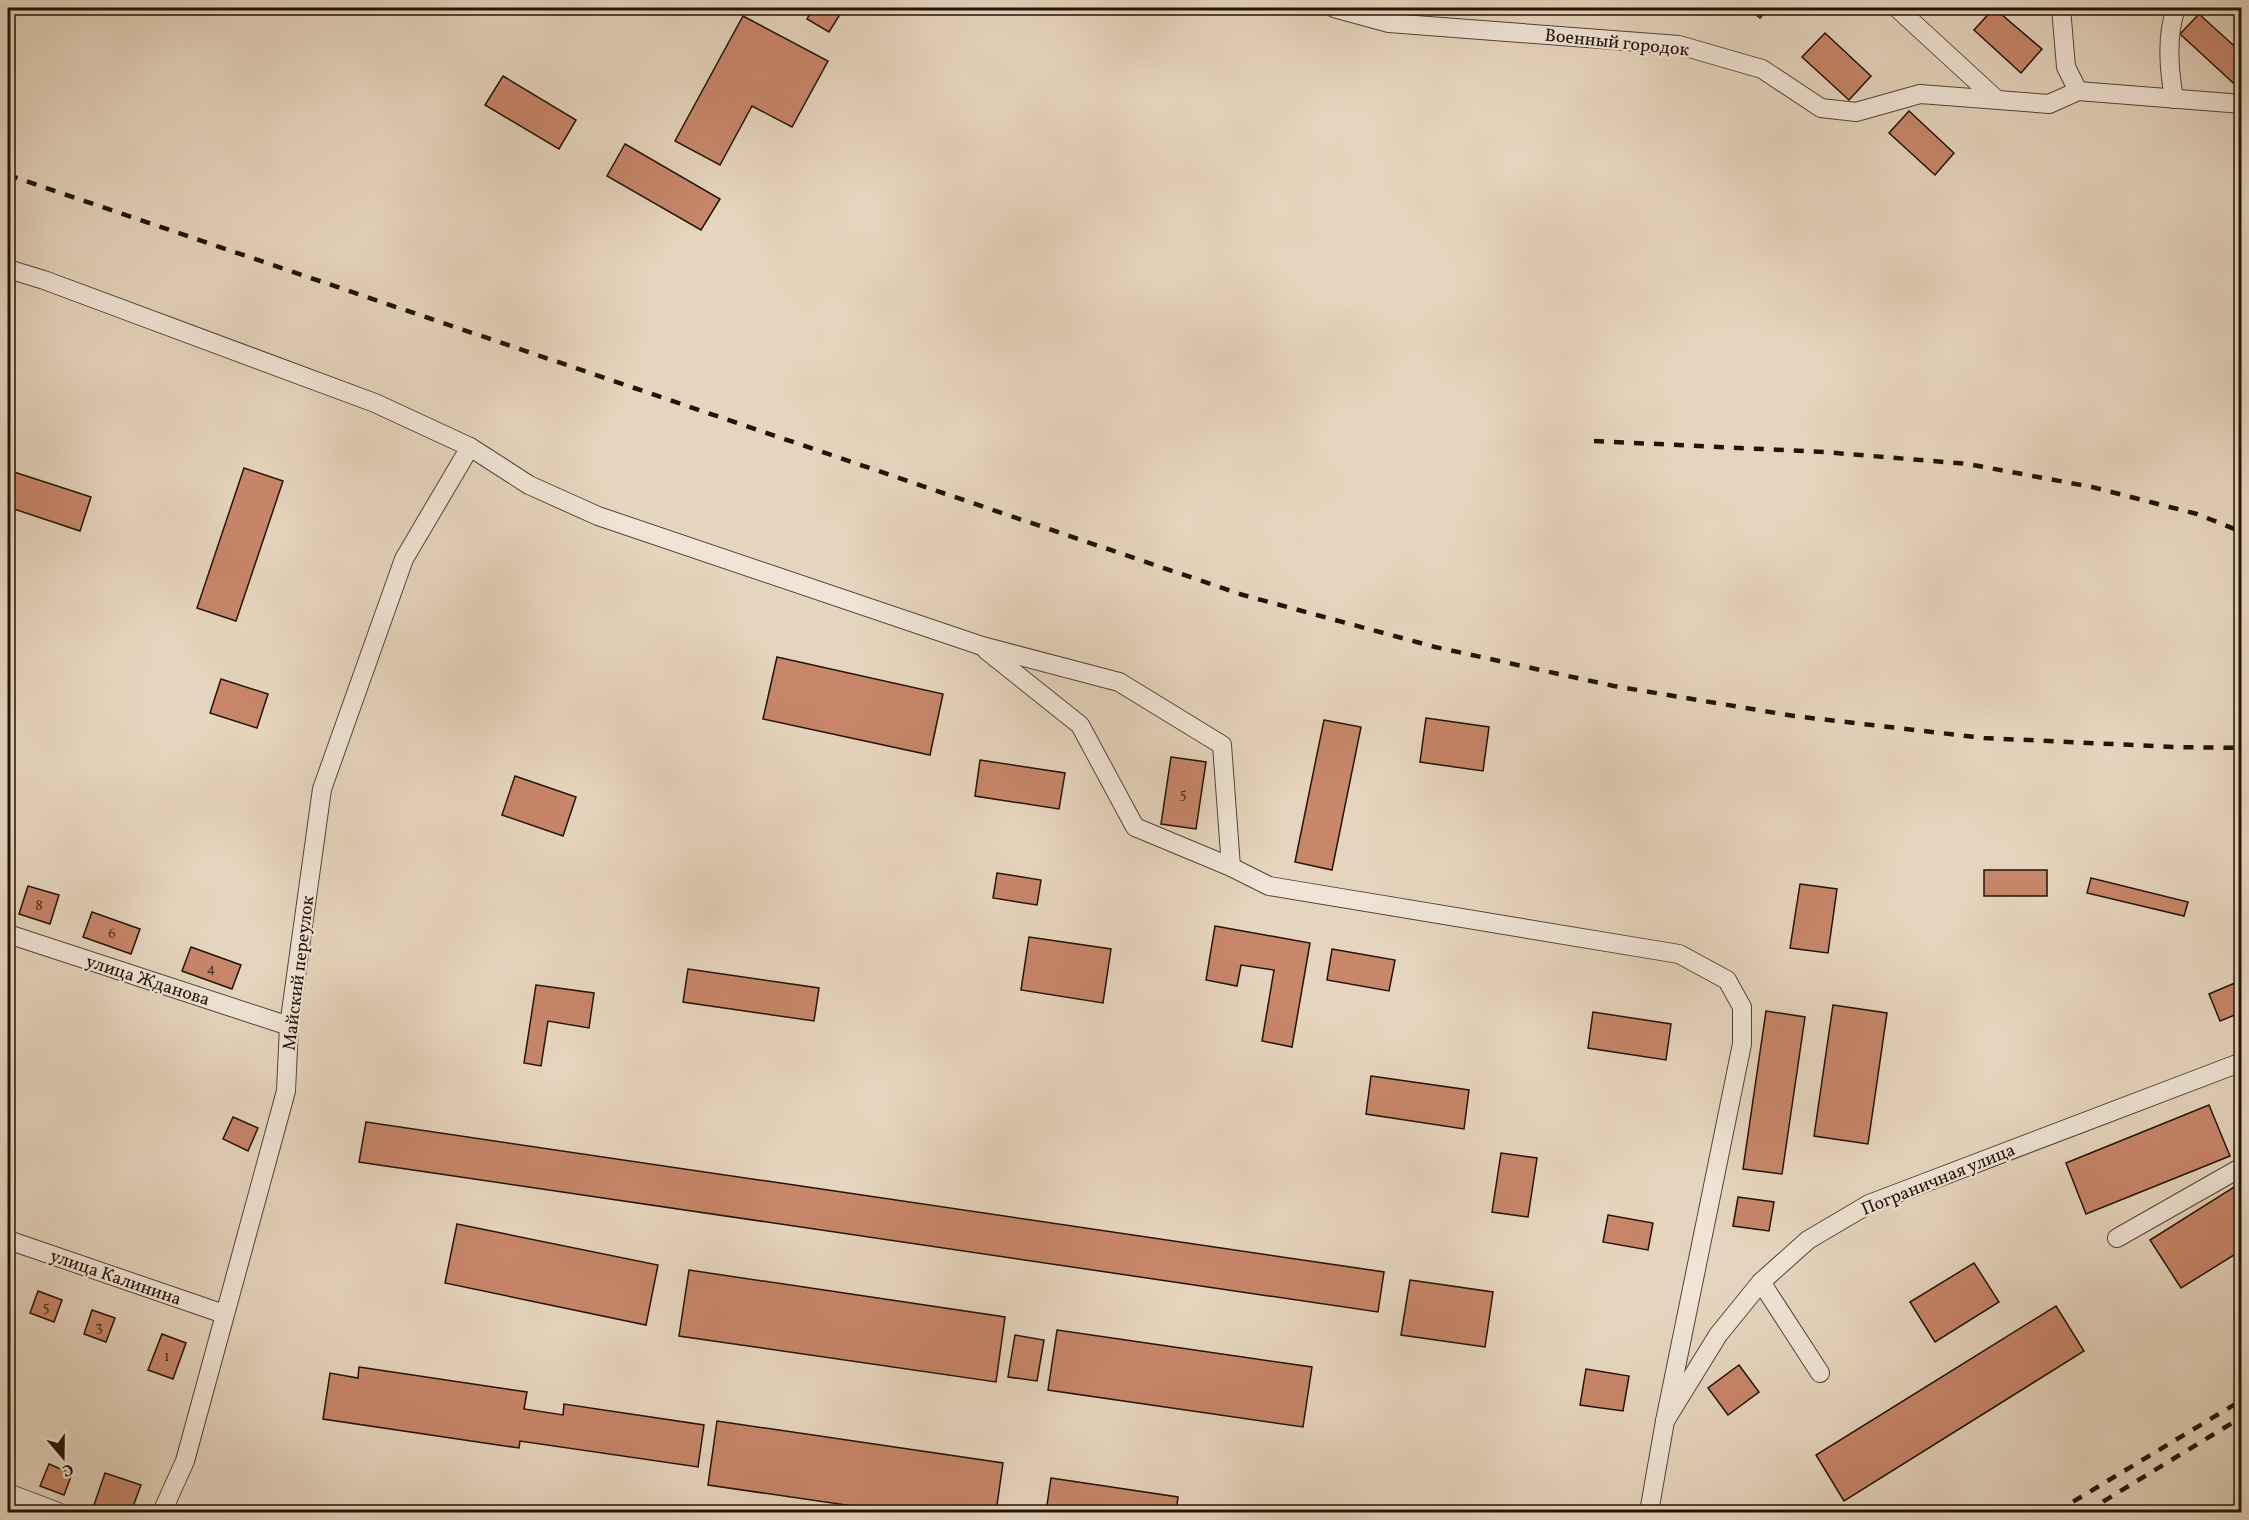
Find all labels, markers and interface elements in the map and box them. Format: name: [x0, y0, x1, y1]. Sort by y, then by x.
street label: Военный городок: [1543, 23, 1691, 64]
house number: 5: [1179, 784, 1187, 805]
street label: Майский переулок: [278, 894, 321, 1052]
house number: 8: [35, 896, 43, 917]
house number: 6: [108, 924, 116, 945]
street label: улица Жданова: [82, 950, 213, 1013]
house number: 4: [207, 959, 216, 980]
street label: Пограничная улица: [1858, 1138, 2019, 1223]
street label: улица Калинина: [46, 1244, 185, 1313]
house number: 5: [42, 1297, 50, 1318]
house number: 3: [95, 1317, 103, 1338]
house number: 1: [164, 1347, 170, 1368]
north arrow: [33, 1427, 93, 1487]
text: С: [59, 1457, 76, 1481]

